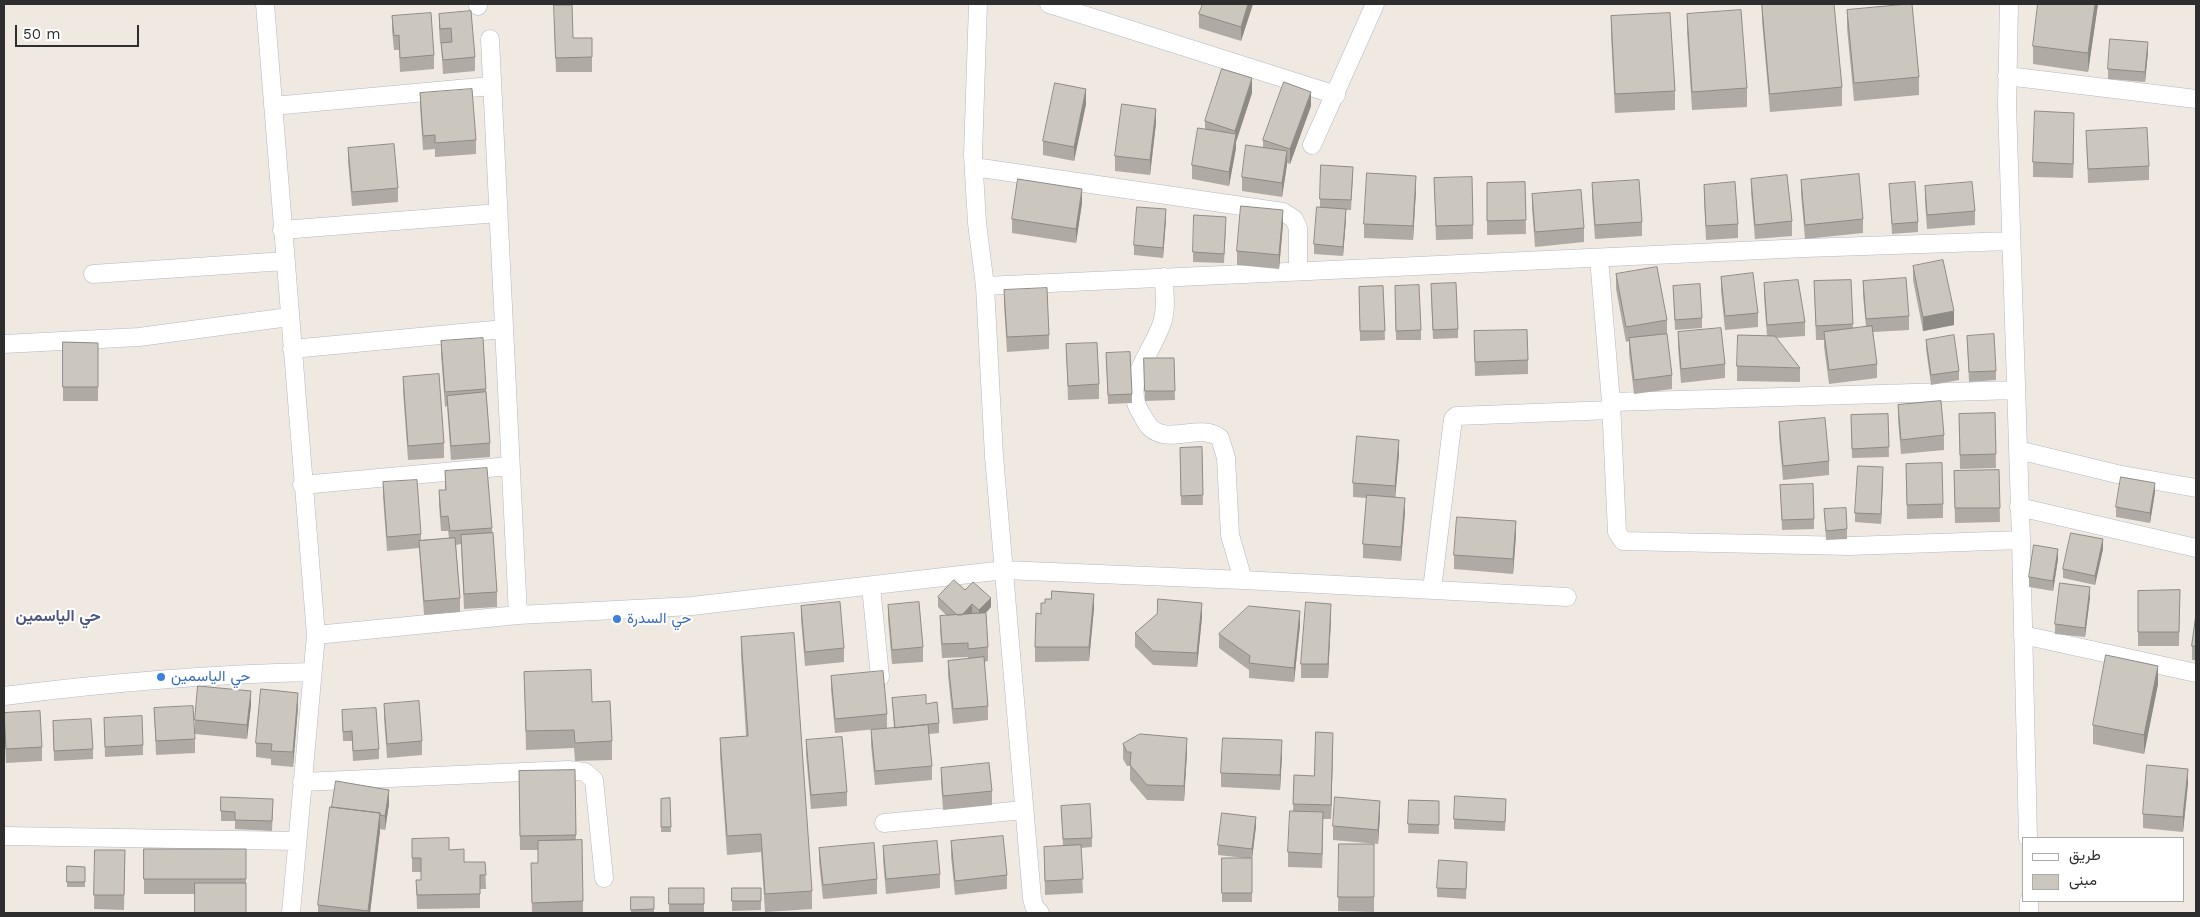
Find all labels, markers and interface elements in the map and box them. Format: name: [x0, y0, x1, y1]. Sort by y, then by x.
scale bar: [18, 15, 141, 47]
text: 50 m: [23, 25, 60, 43]
district label: حي الياسمين: [15, 606, 101, 626]
place label: حي السدرة: [627, 610, 691, 628]
marker: حي السدرة: [611, 613, 623, 625]
place label: حي الياسمين: [171, 668, 250, 686]
marker: حي الياسمين: [155, 671, 167, 683]
legend: [2022, 837, 2185, 902]
text: طريق: [2069, 846, 2101, 864]
text: مبنى: [2069, 871, 2097, 889]

